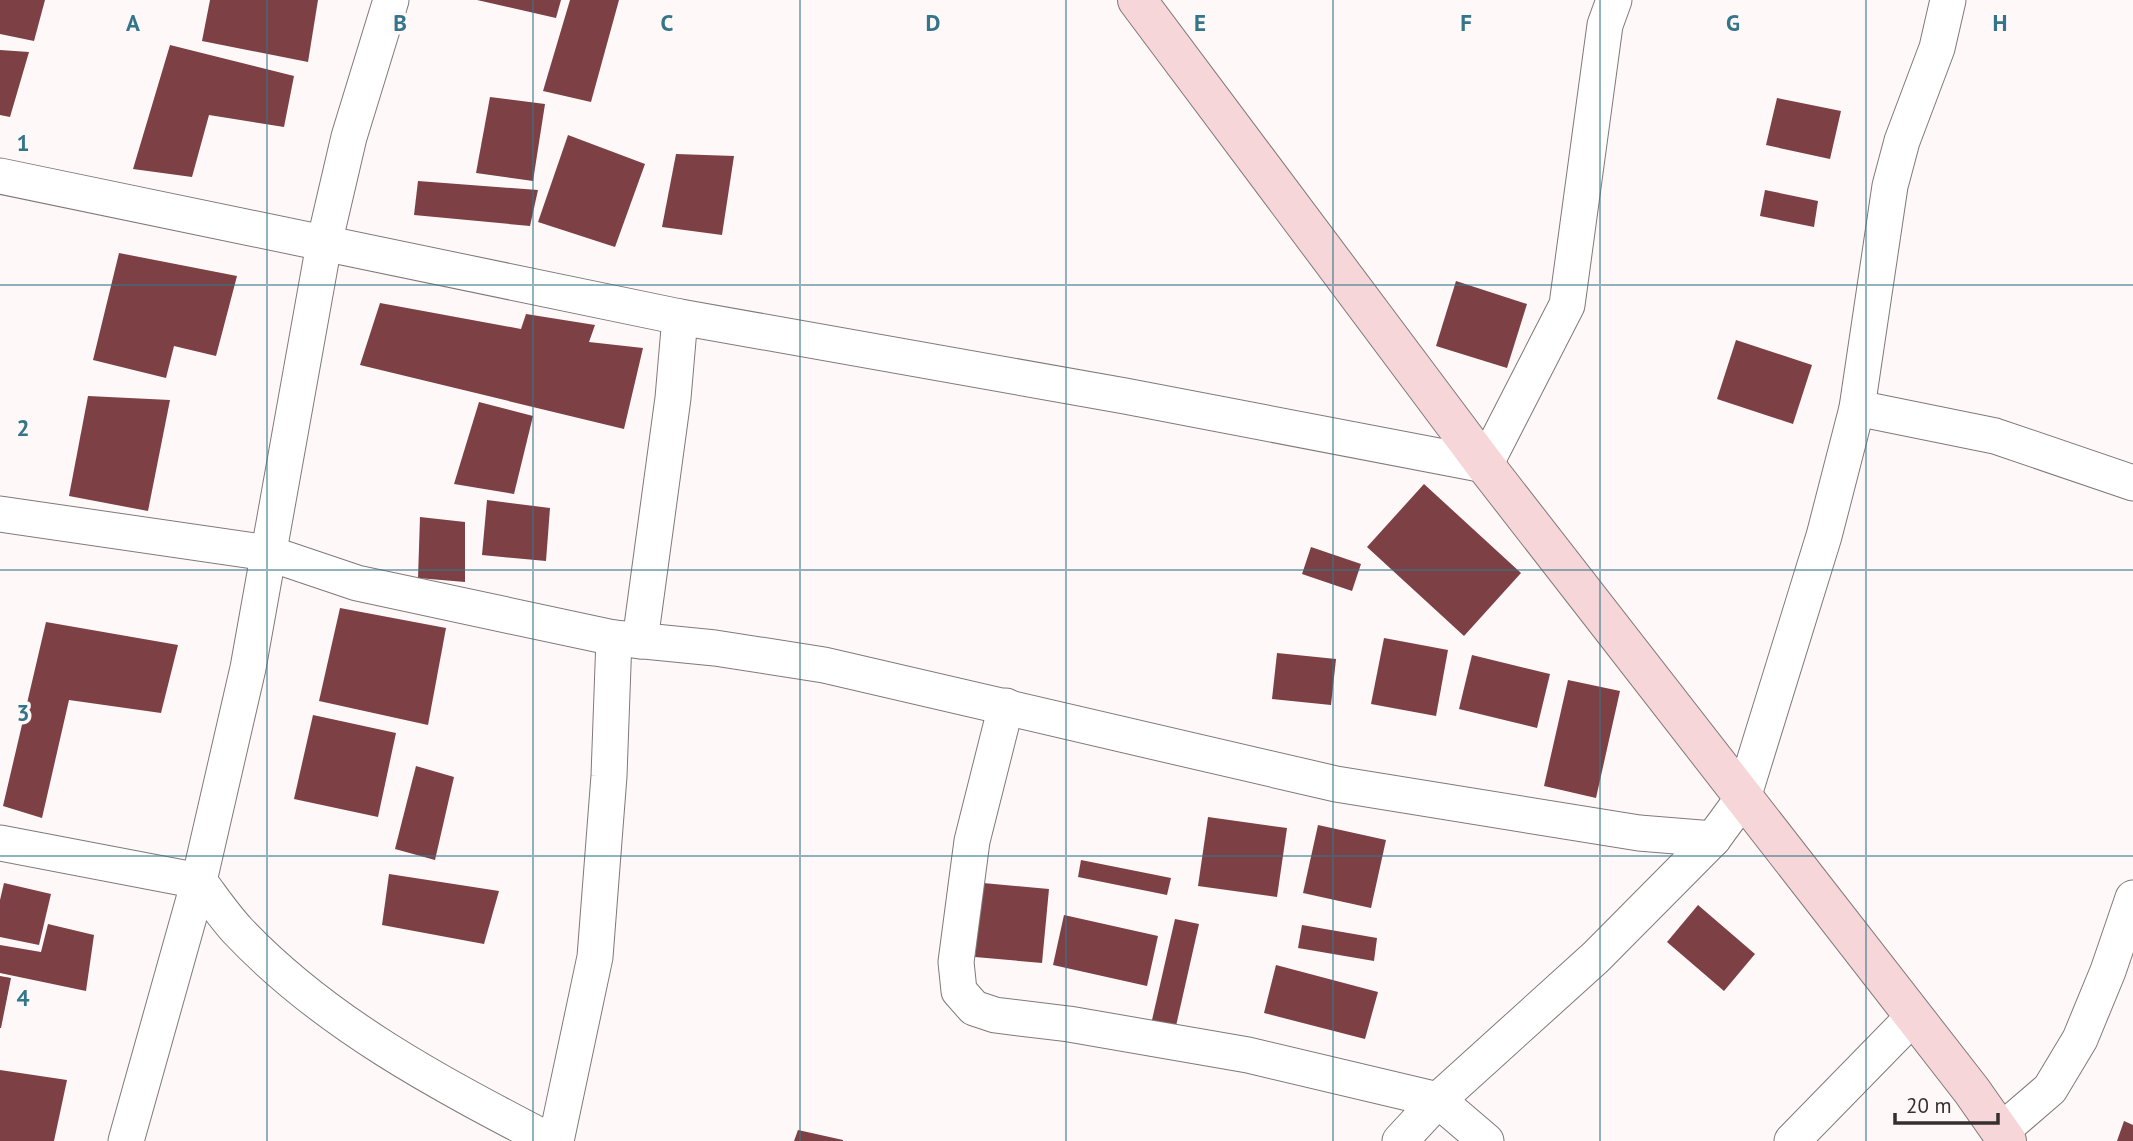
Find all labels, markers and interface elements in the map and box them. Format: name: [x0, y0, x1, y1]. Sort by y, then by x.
text: A: [126, 8, 140, 37]
text: B: [393, 8, 407, 37]
text: C: [661, 8, 674, 37]
text: D: [926, 8, 940, 37]
text: E: [1194, 8, 1206, 37]
text: F: [1460, 8, 1472, 37]
text: G: [1726, 8, 1740, 37]
text: H: [1993, 8, 2007, 37]
text: 1: [16, 128, 30, 157]
text: 2: [16, 413, 30, 442]
text: 3: [16, 698, 30, 727]
text: 4: [16, 983, 30, 1012]
scale bar: [1895, 1082, 1998, 1126]
text: 20 m: [1906, 1092, 1952, 1119]

